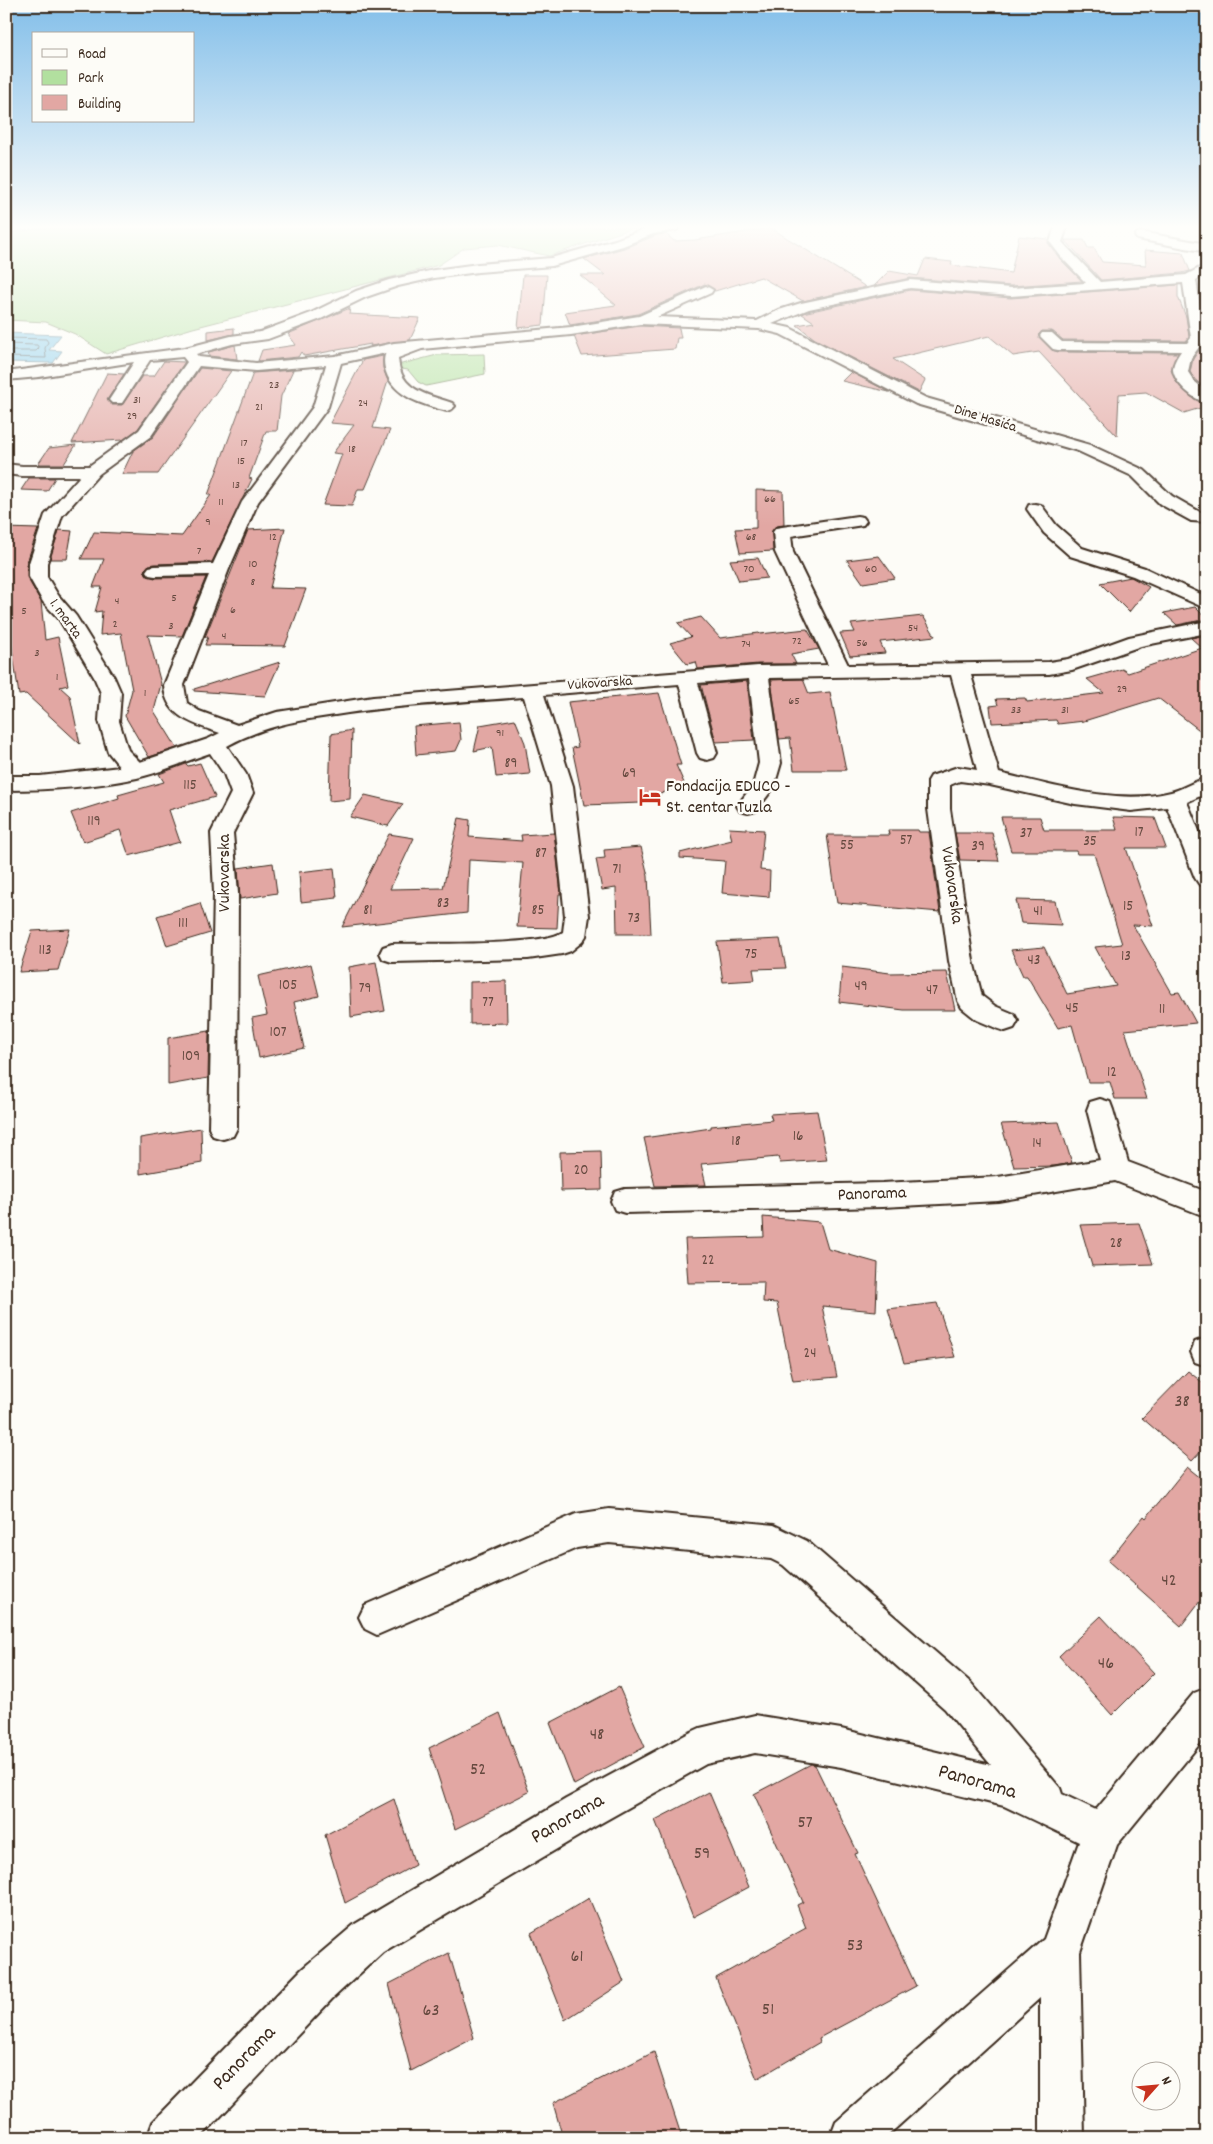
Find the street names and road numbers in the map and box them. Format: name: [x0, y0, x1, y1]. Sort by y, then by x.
street label: Dine Hasića: [951, 399, 1020, 439]
street label: 1. marta: [43, 594, 88, 644]
street label: Vukovarska: [567, 671, 634, 697]
street label: Vukovarska: [213, 834, 238, 912]
street label: Vukovarska: [933, 845, 969, 926]
street label: Panorama: [837, 1181, 907, 1209]
street label: Panorama: [934, 1758, 1021, 1809]
street label: Panorama: [526, 1786, 611, 1853]
street label: Panorama: [206, 2019, 284, 2098]

